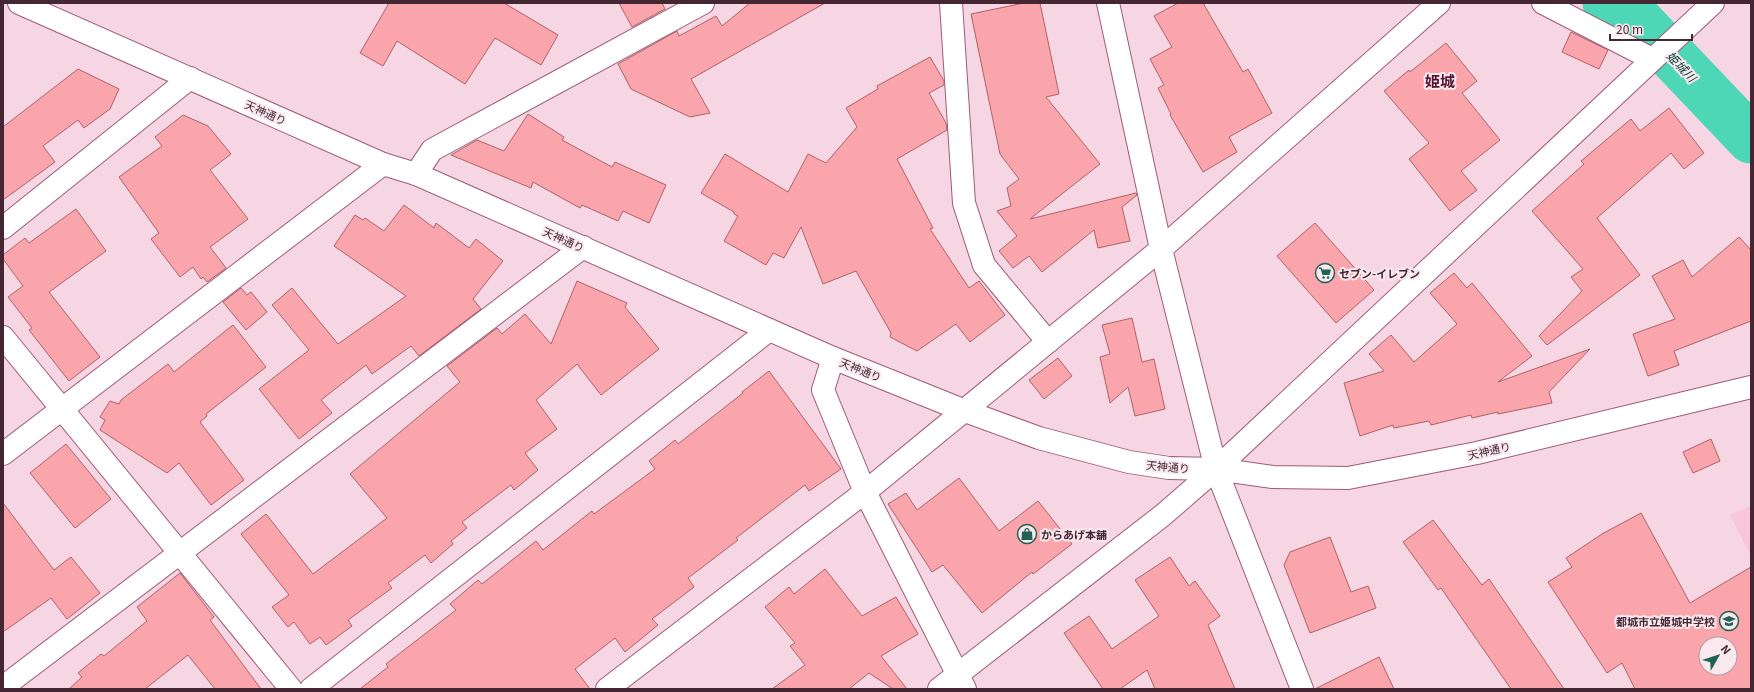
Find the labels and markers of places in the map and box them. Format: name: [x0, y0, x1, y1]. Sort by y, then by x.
supermarket icon: セブン-イレブン: [1314, 262, 1336, 284]
place label: セブン-イレブン: [1339, 265, 1420, 281]
shop icon: からあげ本舗: [1016, 523, 1038, 545]
place label: からあげ本舗: [1041, 526, 1107, 542]
school or university icon: 都城市立姫城中学校: [1718, 610, 1740, 632]
place label: 都城市立姫城中学校: [1616, 613, 1715, 629]

